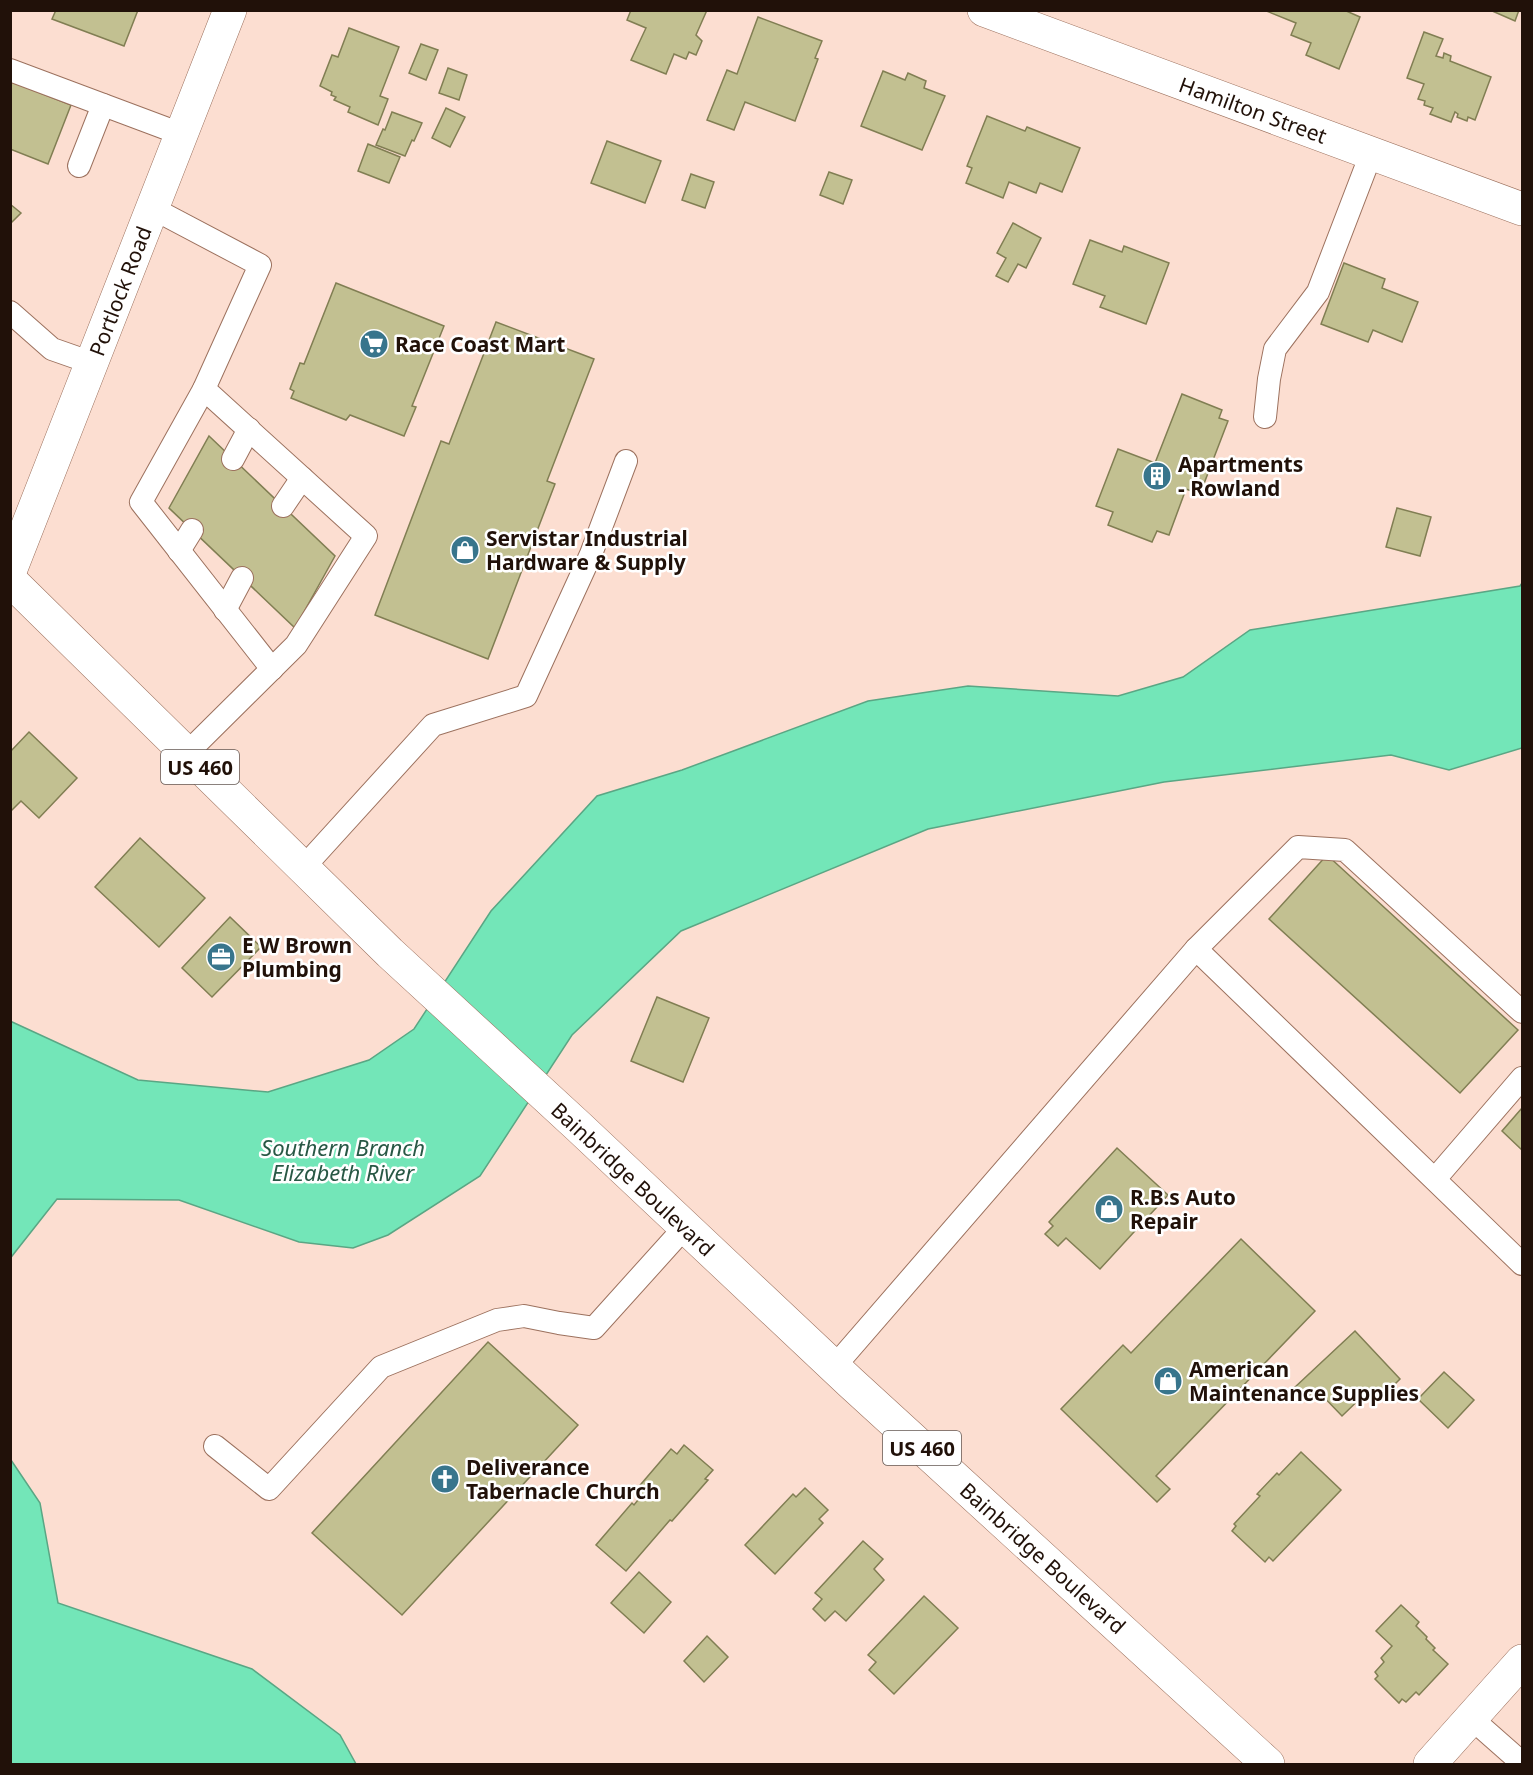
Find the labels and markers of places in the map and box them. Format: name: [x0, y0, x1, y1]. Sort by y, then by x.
supermarket icon: Race Coast Mart: [358, 328, 390, 360]
place label: Race Coast Mart: [395, 330, 565, 358]
place label: Apartments - Rowland: [1178, 450, 1303, 502]
building icon: Apartments - Rowland: [1141, 460, 1173, 492]
place label: Servistar Industrial Hardware & Supply: [486, 524, 688, 576]
shop icon: Servistar Industrial Hardware & Supply: [449, 534, 481, 566]
place label: E W Brown Plumbing: [242, 931, 352, 983]
office icon: E W Brown Plumbing: [205, 941, 237, 973]
place label: R.B.s Auto Repair: [1130, 1183, 1236, 1235]
shop icon: R.B.s Auto Repair: [1093, 1193, 1125, 1225]
place label: American Maintenance Supplies: [1189, 1355, 1419, 1407]
shop icon: American Maintenance Supplies: [1152, 1365, 1184, 1397]
place label: Deliverance Tabernacle Church: [466, 1453, 660, 1505]
church icon: Deliverance Tabernacle Church: [429, 1463, 461, 1495]

